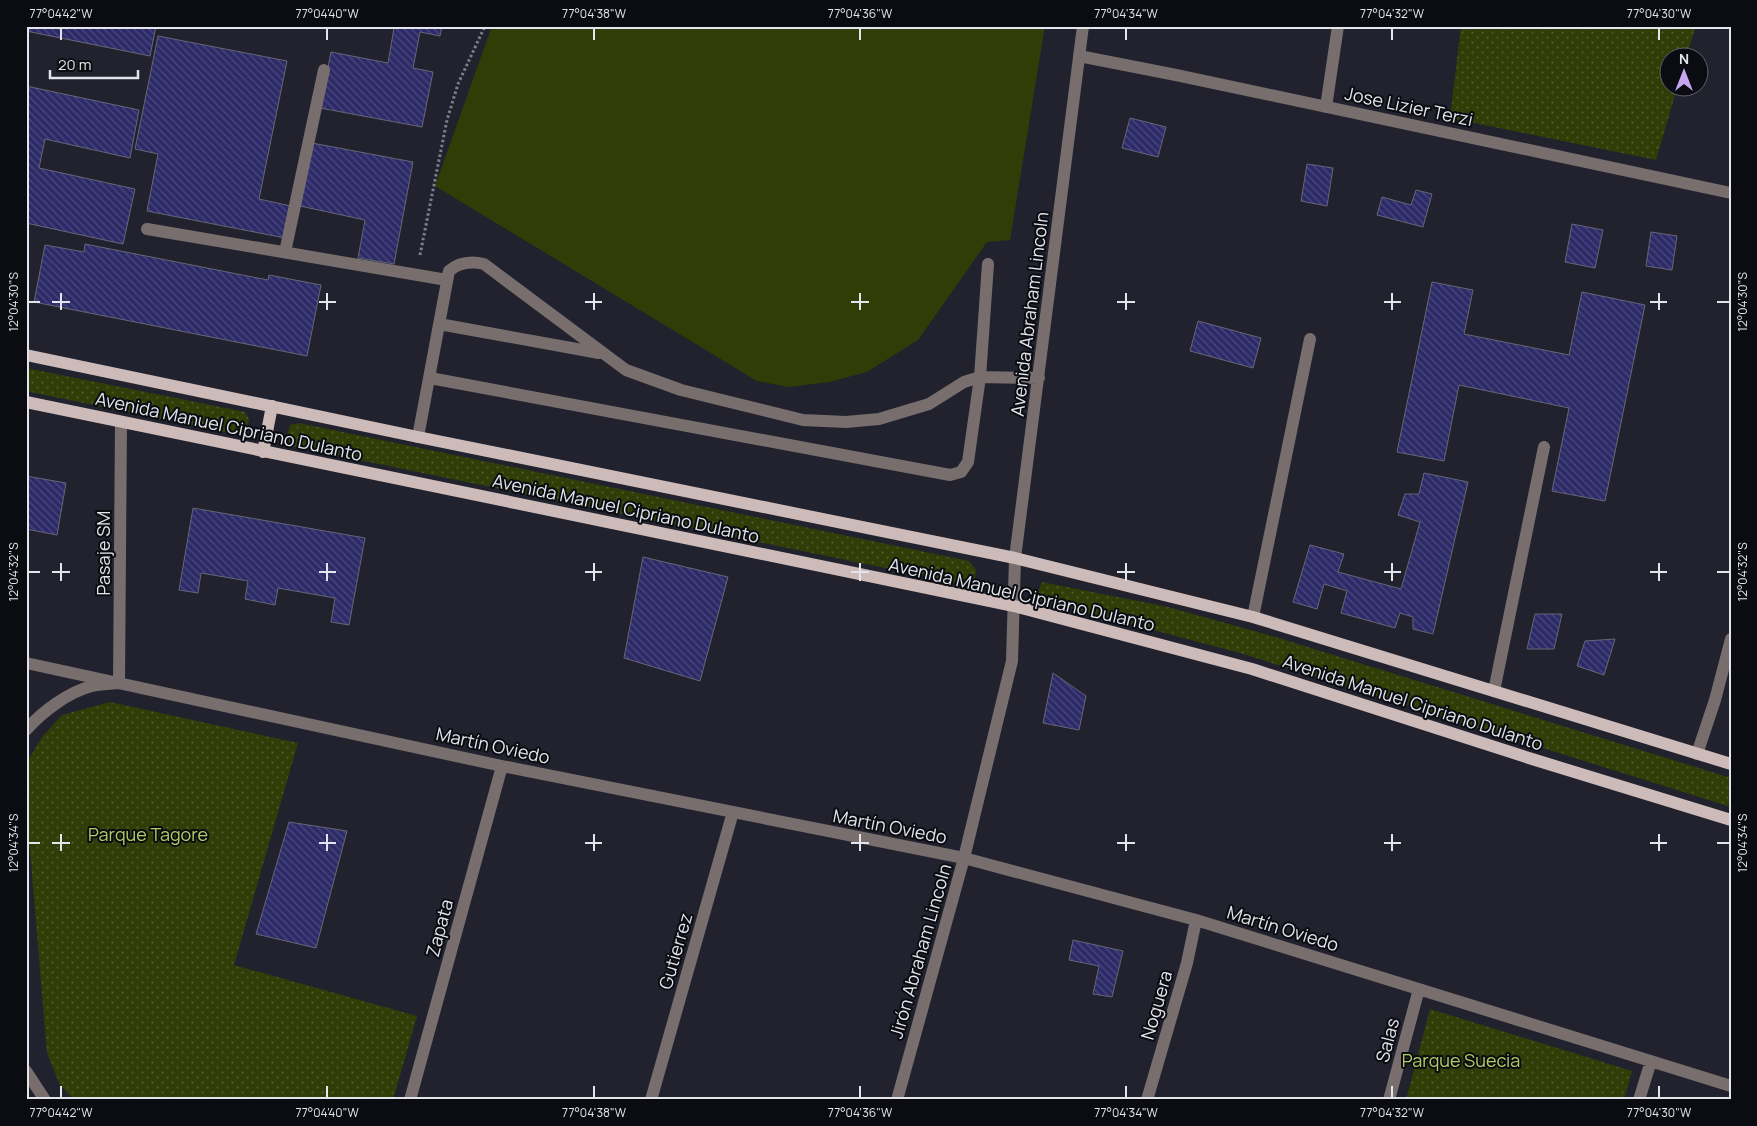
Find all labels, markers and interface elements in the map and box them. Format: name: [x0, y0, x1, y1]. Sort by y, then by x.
text: 77°04'42"W: [30, 5, 93, 22]
text: 77°04'40"W: [295, 5, 359, 22]
text: 77°04'38"W: [562, 5, 627, 22]
text: 77°04'36"W: [828, 5, 893, 22]
text: 77°04'34"W: [1094, 5, 1159, 22]
text: 77°04'32"W: [1360, 5, 1425, 22]
text: 77°04'30"W: [1627, 5, 1692, 22]
scale bar: [50, 48, 138, 80]
north arrow: [1660, 48, 1710, 98]
text: N: [1679, 49, 1689, 68]
text: 20 m: [58, 54, 91, 75]
street label: Jose Lizier Terzi: [1343, 81, 1475, 131]
street label: Avenida Abraham Lincoln: [1005, 210, 1053, 418]
text: 12°04'30"S: [5, 272, 22, 332]
text: 12°04'30"S: [1734, 272, 1751, 332]
street label: Avenida Manuel Cipriano Dulanto: [93, 386, 365, 466]
street label: Avenida Manuel Cipriano Dulanto: [490, 468, 762, 548]
street label: Pasaje SM: [91, 511, 115, 595]
text: 12°04'32"S: [5, 542, 22, 602]
text: 12°04'32"S: [1734, 542, 1751, 602]
street label: Avenida Manuel Cipriano Dulanto: [887, 552, 1157, 636]
street label: Avenida Manuel Cipriano Dulanto: [1280, 649, 1546, 755]
street label: Martín Oviedo: [434, 721, 552, 769]
street label: Martín Oviedo: [831, 803, 949, 849]
text: 12°04'34"S: [5, 814, 22, 872]
text: 12°04'34"S: [1734, 814, 1751, 872]
park label: Parque Tagore: [88, 822, 208, 846]
street label: Jirón Abraham Lincoln: [884, 861, 956, 1041]
street label: Zapata: [420, 896, 458, 960]
street label: Martín Oviedo: [1224, 900, 1342, 956]
street label: Gutierrez: [653, 910, 697, 992]
street label: Noguera: [1135, 968, 1177, 1042]
street label: Salas: [1370, 1015, 1404, 1065]
park label: Parque Suecia: [1402, 1048, 1520, 1072]
text: 77°04'42"W: [30, 1104, 93, 1121]
text: 77°04'40"W: [295, 1104, 359, 1121]
text: 77°04'38"W: [562, 1104, 627, 1121]
text: 77°04'36"W: [828, 1104, 893, 1121]
text: 77°04'34"W: [1094, 1104, 1159, 1121]
text: 77°04'32"W: [1360, 1104, 1425, 1121]
text: 77°04'30"W: [1627, 1104, 1692, 1121]

